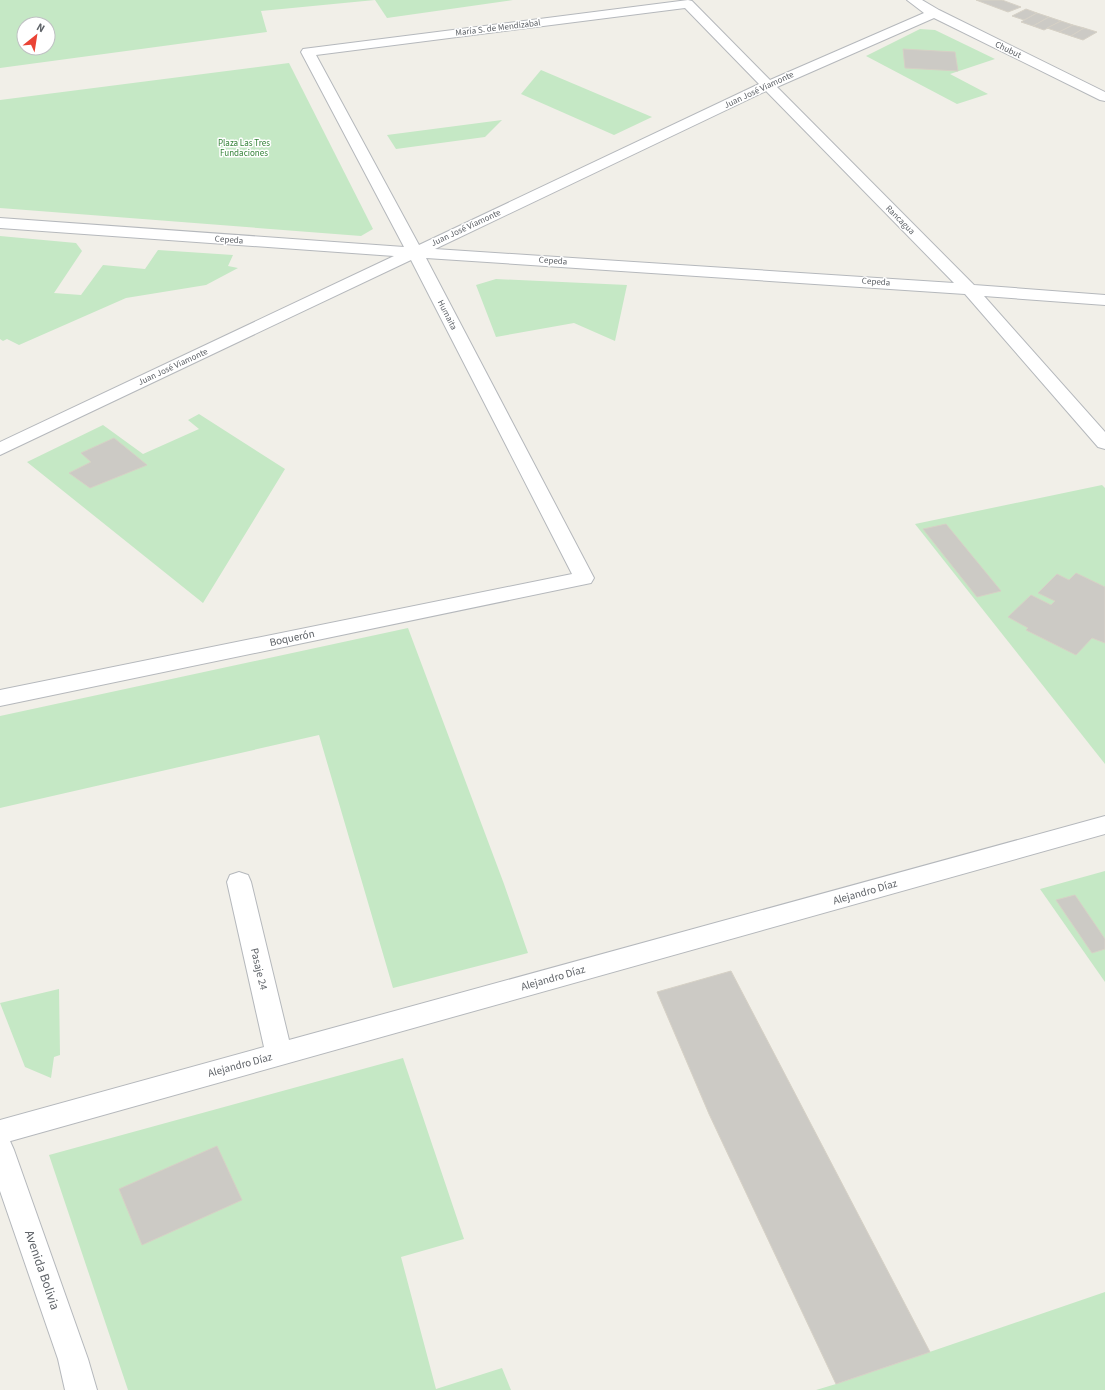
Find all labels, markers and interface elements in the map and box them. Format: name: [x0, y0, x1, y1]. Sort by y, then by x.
north arrow: [16, 16, 56, 56]
street label: María S. de Mendizabal: [455, 16, 541, 40]
text: N: [34, 19, 48, 36]
street label: Chubut: [993, 38, 1023, 62]
street label: Juan José Viamonte: [722, 68, 797, 112]
park label: Plaza Las Tres Fundaciones: [218, 137, 270, 160]
street label: Rancagua: [882, 202, 918, 238]
street label: Juan José Viamonte: [429, 206, 504, 250]
street label: Cepeda: [214, 233, 244, 247]
street label: Cepeda: [538, 254, 568, 268]
street label: Cepeda: [861, 275, 891, 289]
street label: Humaita: [434, 298, 460, 332]
street label: Juan José Viamonte: [136, 345, 211, 389]
street label: Boquerón: [268, 626, 316, 650]
street label: Alejandro Díaz: [831, 876, 899, 908]
street label: Pasaje 24: [247, 946, 271, 992]
street label: Alejandro Díaz: [519, 962, 587, 994]
street label: Alejandro Díaz: [206, 1049, 274, 1081]
street label: Avenida Bolivia: [20, 1228, 64, 1312]

